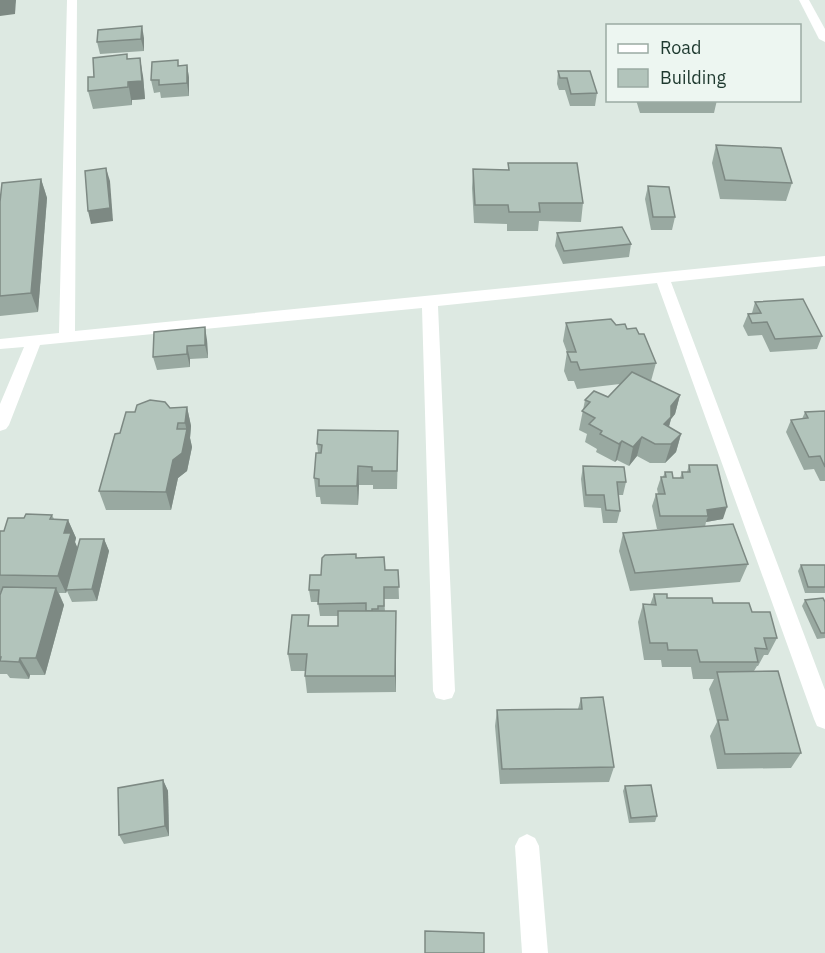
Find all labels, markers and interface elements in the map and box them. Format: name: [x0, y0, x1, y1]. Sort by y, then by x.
legend: [606, 24, 801, 102]
text: Road: [660, 36, 701, 59]
text: Building: [660, 66, 727, 89]

